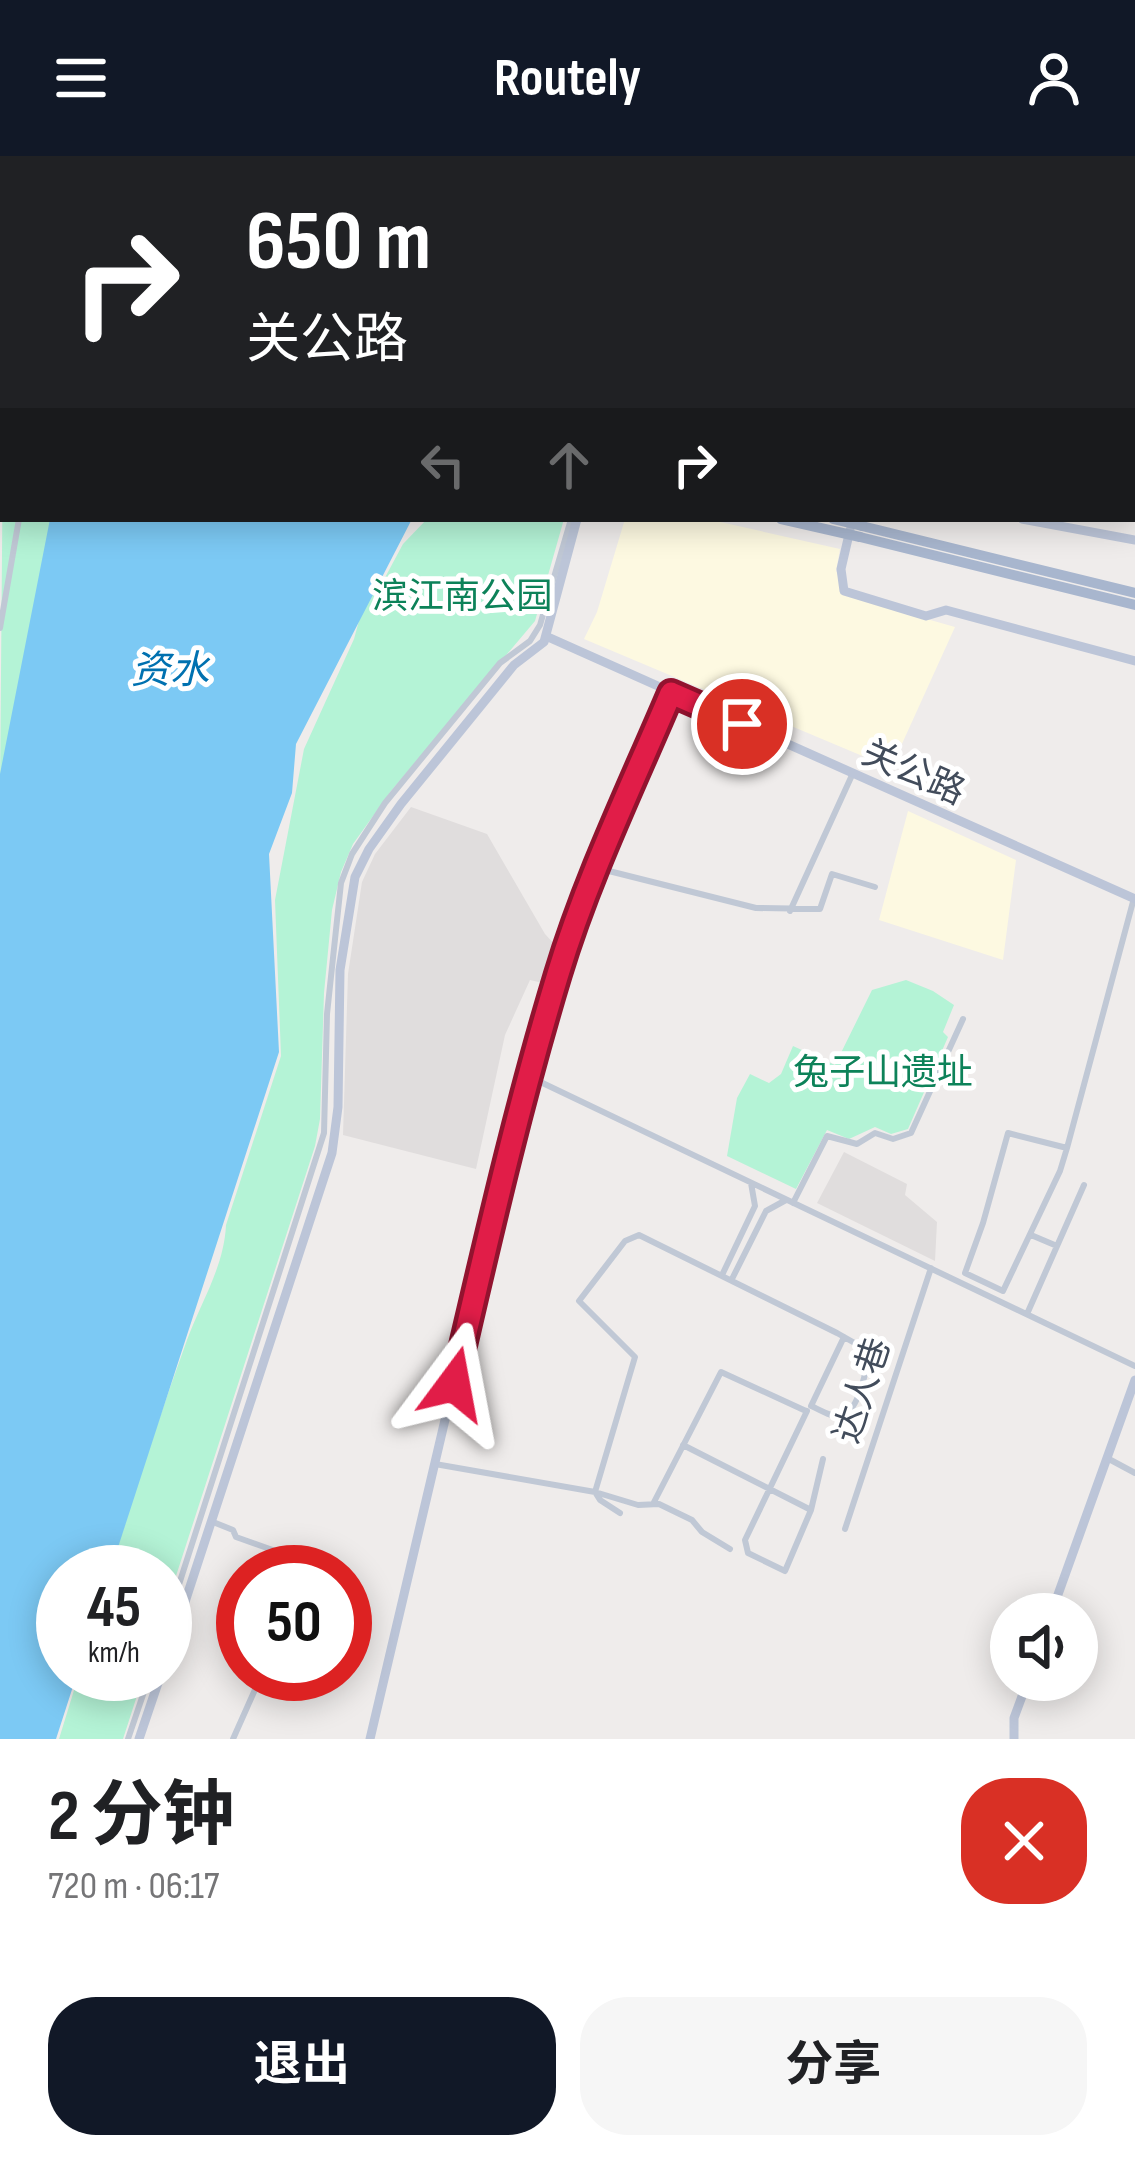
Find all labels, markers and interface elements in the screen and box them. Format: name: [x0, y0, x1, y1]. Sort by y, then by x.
icon: menu: [48, 45, 114, 111]
icon: person: [1021, 45, 1087, 111]
text: Routely: [494, 46, 641, 111]
text: 650 m: [246, 192, 431, 293]
icon: right: [48, 204, 204, 360]
text: 关公路: [246, 308, 408, 373]
icon: left: [410, 432, 476, 498]
icon: ahead: [536, 432, 602, 498]
icon: right: [662, 432, 728, 498]
park label: 滨江南公园: [372, 576, 552, 619]
water label: 资水: [131, 648, 211, 695]
pin: [691, 673, 793, 775]
icon: arrive: [709, 691, 775, 757]
street label: 关公路: [855, 732, 971, 815]
park label: 兔子山遗址: [793, 1052, 973, 1095]
position arrow: [391, 1321, 517, 1447]
street label: 达人巷: [826, 1333, 901, 1449]
speed limit sign: 50: [216, 1545, 372, 1701]
text: 45: [87, 1572, 141, 1644]
map controls: [990, 1593, 1098, 1701]
button: sound: [990, 1593, 1098, 1701]
text: km/h: [88, 1635, 140, 1671]
text: 2 分钟: [48, 1774, 235, 1861]
button: close: [961, 1778, 1087, 1904]
text: 720 m · 06:17: [48, 1863, 219, 1910]
button: 退出: [48, 1997, 556, 2135]
button: 分享: [580, 1997, 1087, 2135]

